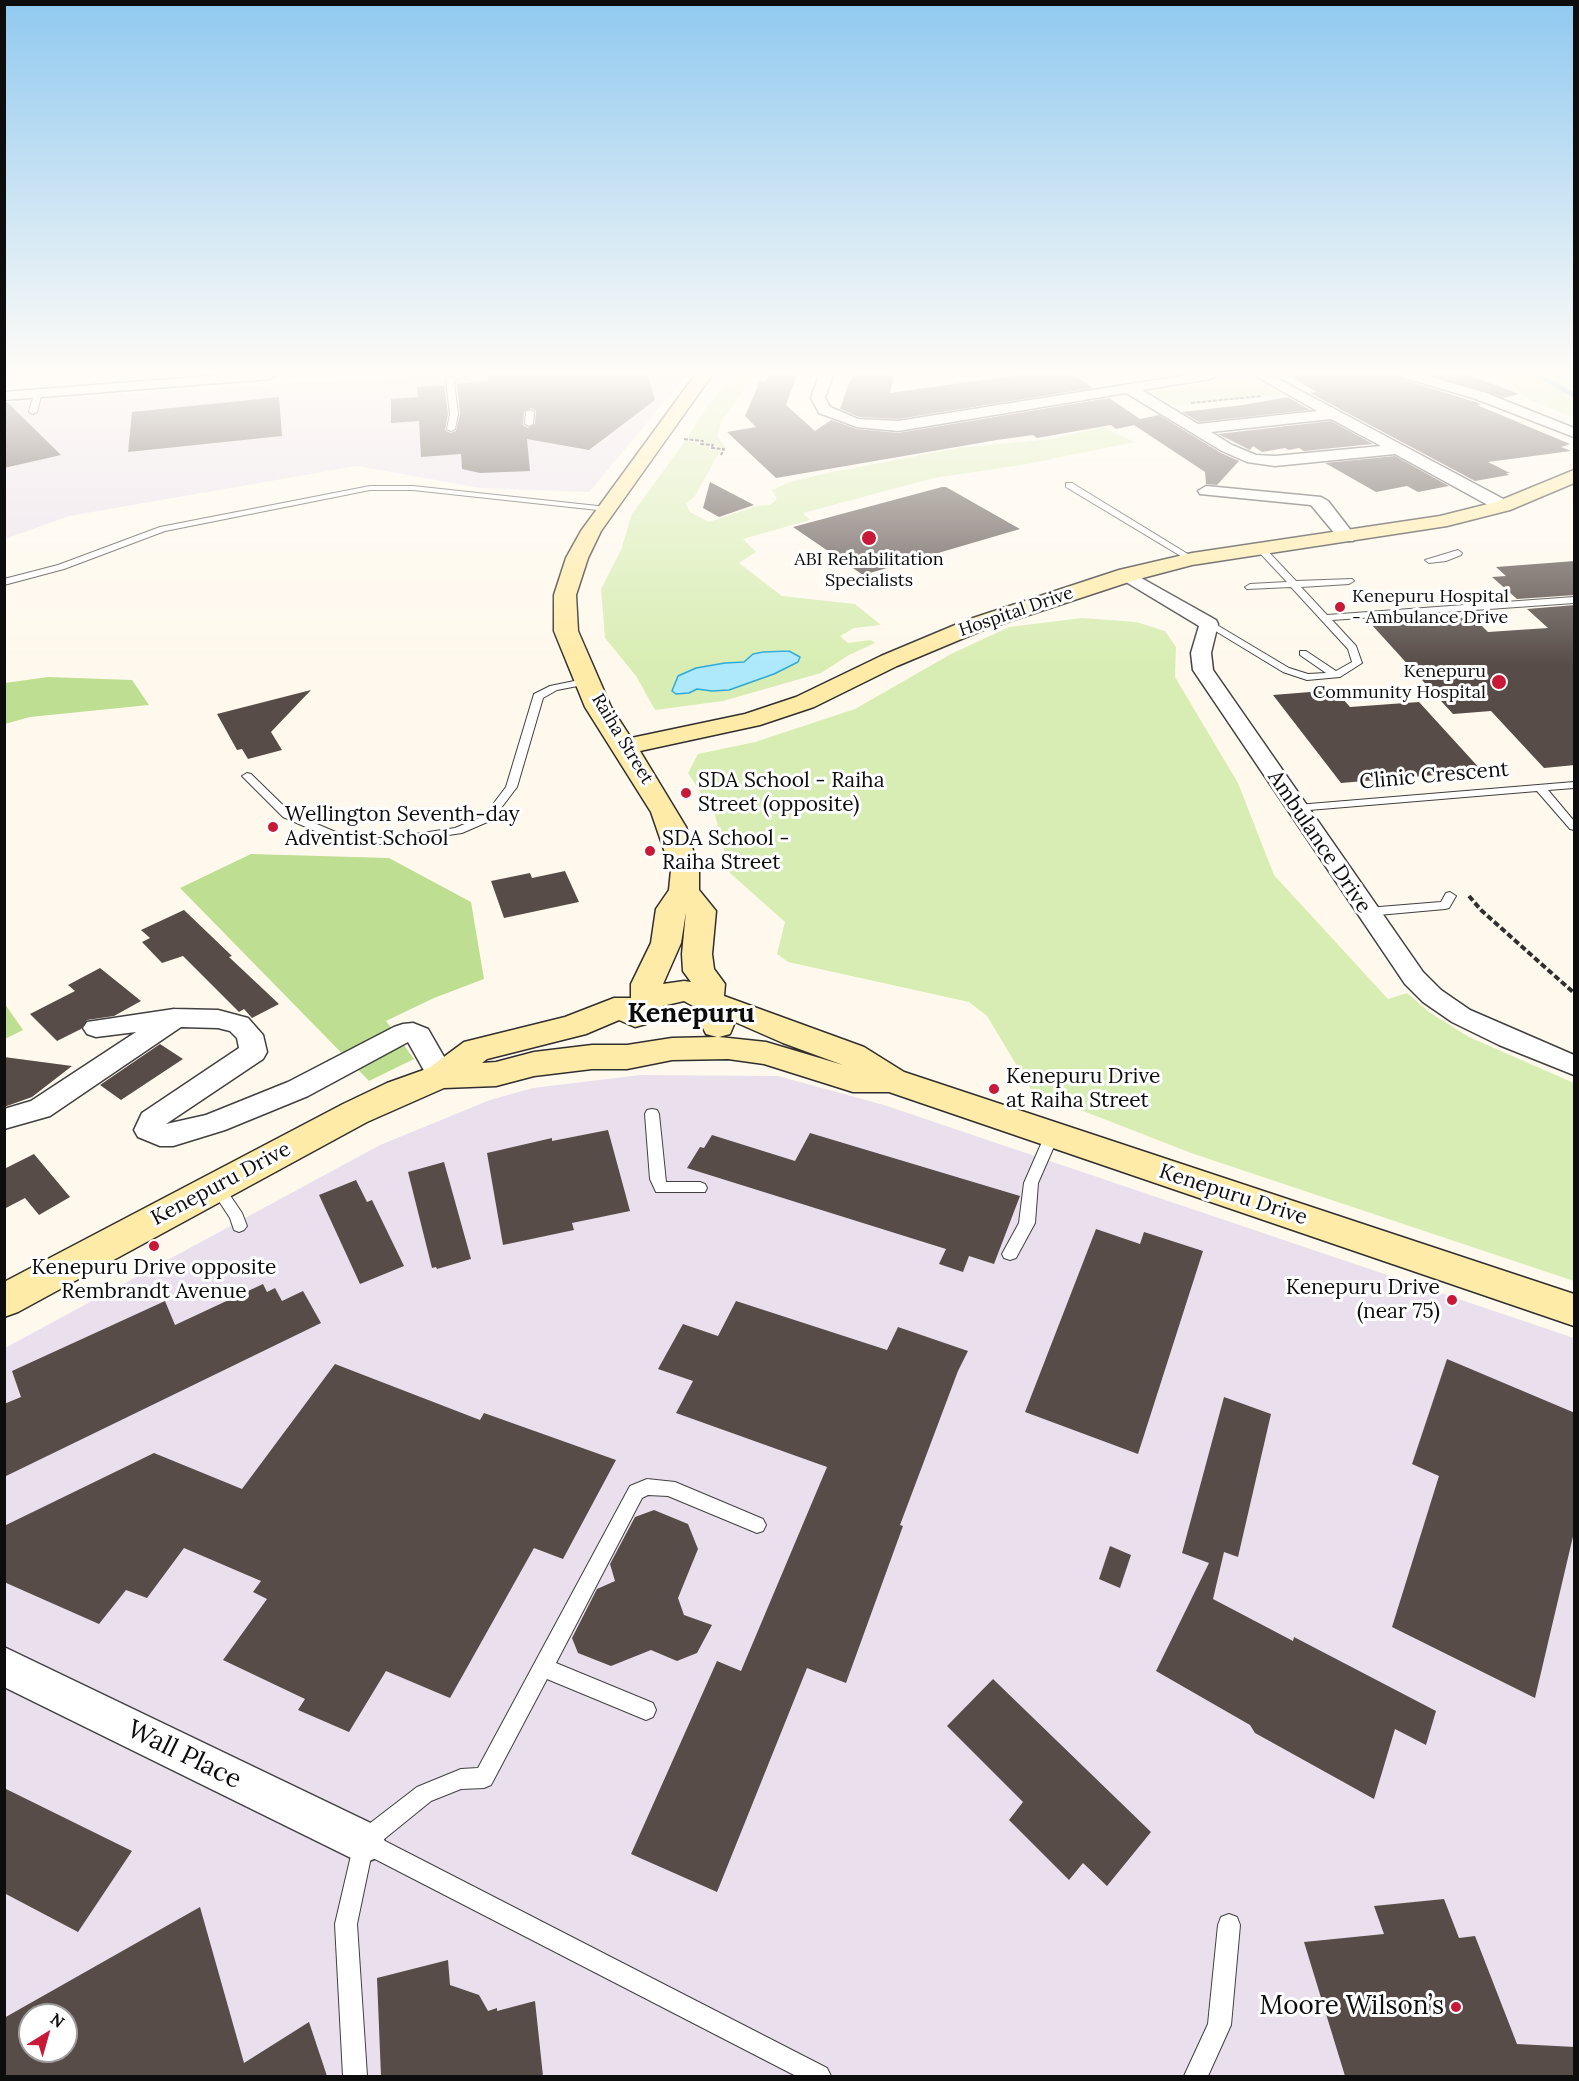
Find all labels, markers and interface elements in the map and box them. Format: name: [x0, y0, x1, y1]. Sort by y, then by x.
marker: ABI Rehabilitation Specialists: [860, 529, 878, 547]
place label: ABI Rehabilitation Specialists: [794, 549, 944, 592]
street label: Hospital Drive: [956, 582, 1076, 642]
place label: Kenepuru Hospital - Ambulance Drive: [1352, 586, 1509, 628]
marker: Kenepuru Hospital - Ambulance Drive: [1333, 600, 1347, 614]
place label: Kenepuru Community Hospital: [1313, 661, 1486, 704]
marker: Kenepuru Community Hospital: [1490, 673, 1508, 691]
street label: Raiha Street: [587, 690, 657, 788]
street label: Clinic Crescent: [1358, 757, 1510, 795]
street label: Ambulance Drive: [1262, 766, 1376, 918]
place label: SDA School - Raiha Street (opposite): [698, 768, 884, 818]
marker: SDA School - Raiha Street (opposite): [679, 786, 693, 800]
place label: Wellington Seventh-day Adventist School: [285, 802, 520, 852]
marker: Wellington Seventh-day Adventist School: [266, 820, 280, 834]
place label: SDA School - Raiha Street: [662, 826, 790, 876]
marker: SDA School - Raiha Street: [643, 844, 657, 858]
district label: Kenepuru: [627, 998, 755, 1030]
place label: Kenepuru Drive at Raiha Street: [1006, 1064, 1160, 1114]
marker: Kenepuru Drive at Raiha Street: [987, 1082, 1001, 1096]
street label: Kenepuru Drive: [147, 1137, 295, 1231]
street label: Kenepuru Drive: [1156, 1159, 1310, 1231]
marker: Kenepuru Drive opposite Rembrandt Avenue: [147, 1239, 161, 1253]
place label: Kenepuru Drive opposite Rembrandt Avenue: [32, 1255, 276, 1305]
place label: Kenepuru Drive (near 75): [1286, 1275, 1440, 1325]
marker: Kenepuru Drive (near 75): [1445, 1293, 1459, 1307]
street label: Wall Place: [122, 1714, 246, 1796]
place label: Moore Wilson’s: [1260, 1991, 1444, 2023]
marker: Moore Wilson’s: [1449, 2000, 1463, 2014]
north arrow: [18, 2003, 78, 2063]
text: N: [47, 2009, 69, 2032]

